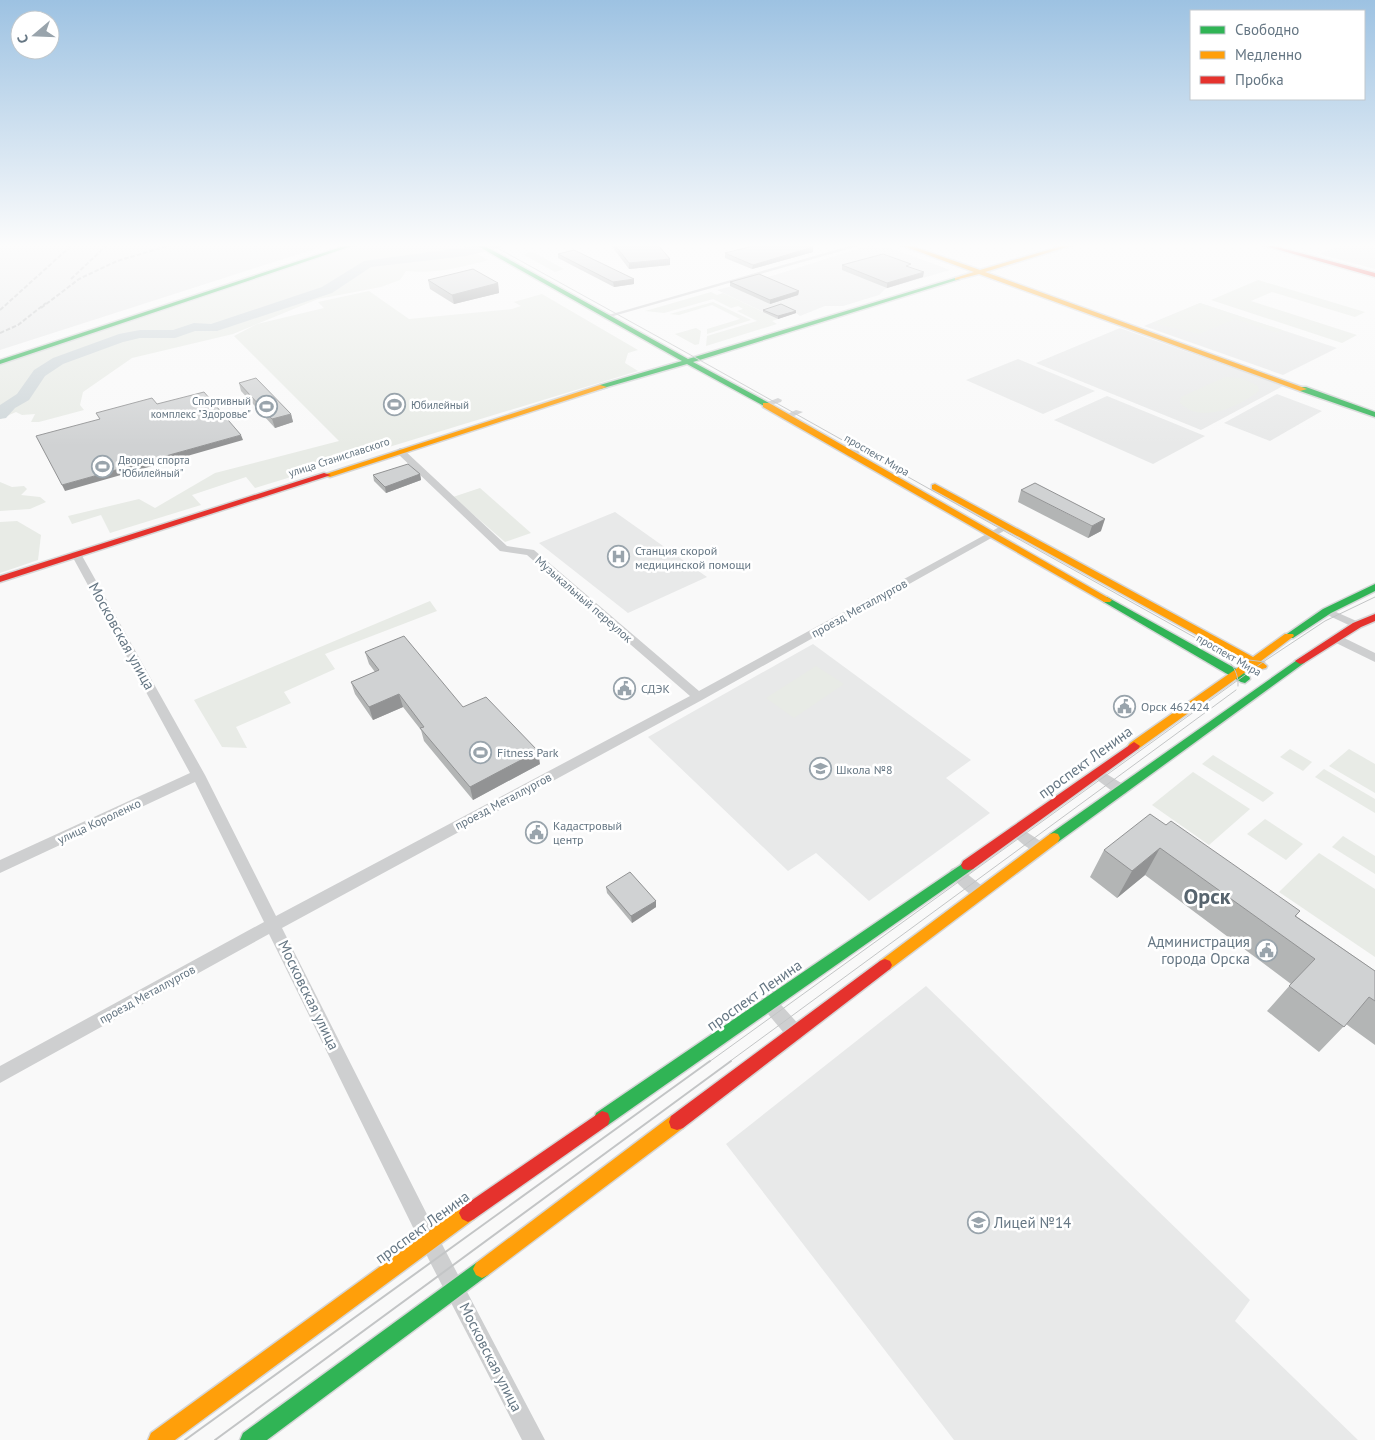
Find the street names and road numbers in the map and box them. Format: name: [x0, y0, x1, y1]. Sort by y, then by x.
street label: проспект Мира: [842, 431, 912, 479]
street label: улица Станиславского: [287, 434, 391, 480]
street label: Музыкальный переулок: [532, 553, 636, 646]
street label: проезд Металлургов: [808, 575, 910, 641]
street label: Московская улица: [85, 579, 159, 693]
street label: проспект Мира: [1194, 631, 1264, 679]
street label: проспект Ленина: [1034, 721, 1136, 803]
street label: проезд Металлургов: [452, 769, 554, 833]
street label: улица Короленко: [55, 795, 143, 847]
street label: Московская улица: [274, 937, 344, 1053]
street label: проспект Ленина: [703, 955, 805, 1035]
street label: проезд Металлургов: [96, 961, 198, 1027]
street label: проспект Ленина: [371, 1186, 473, 1268]
street label: Московская улица: [455, 1299, 527, 1415]

